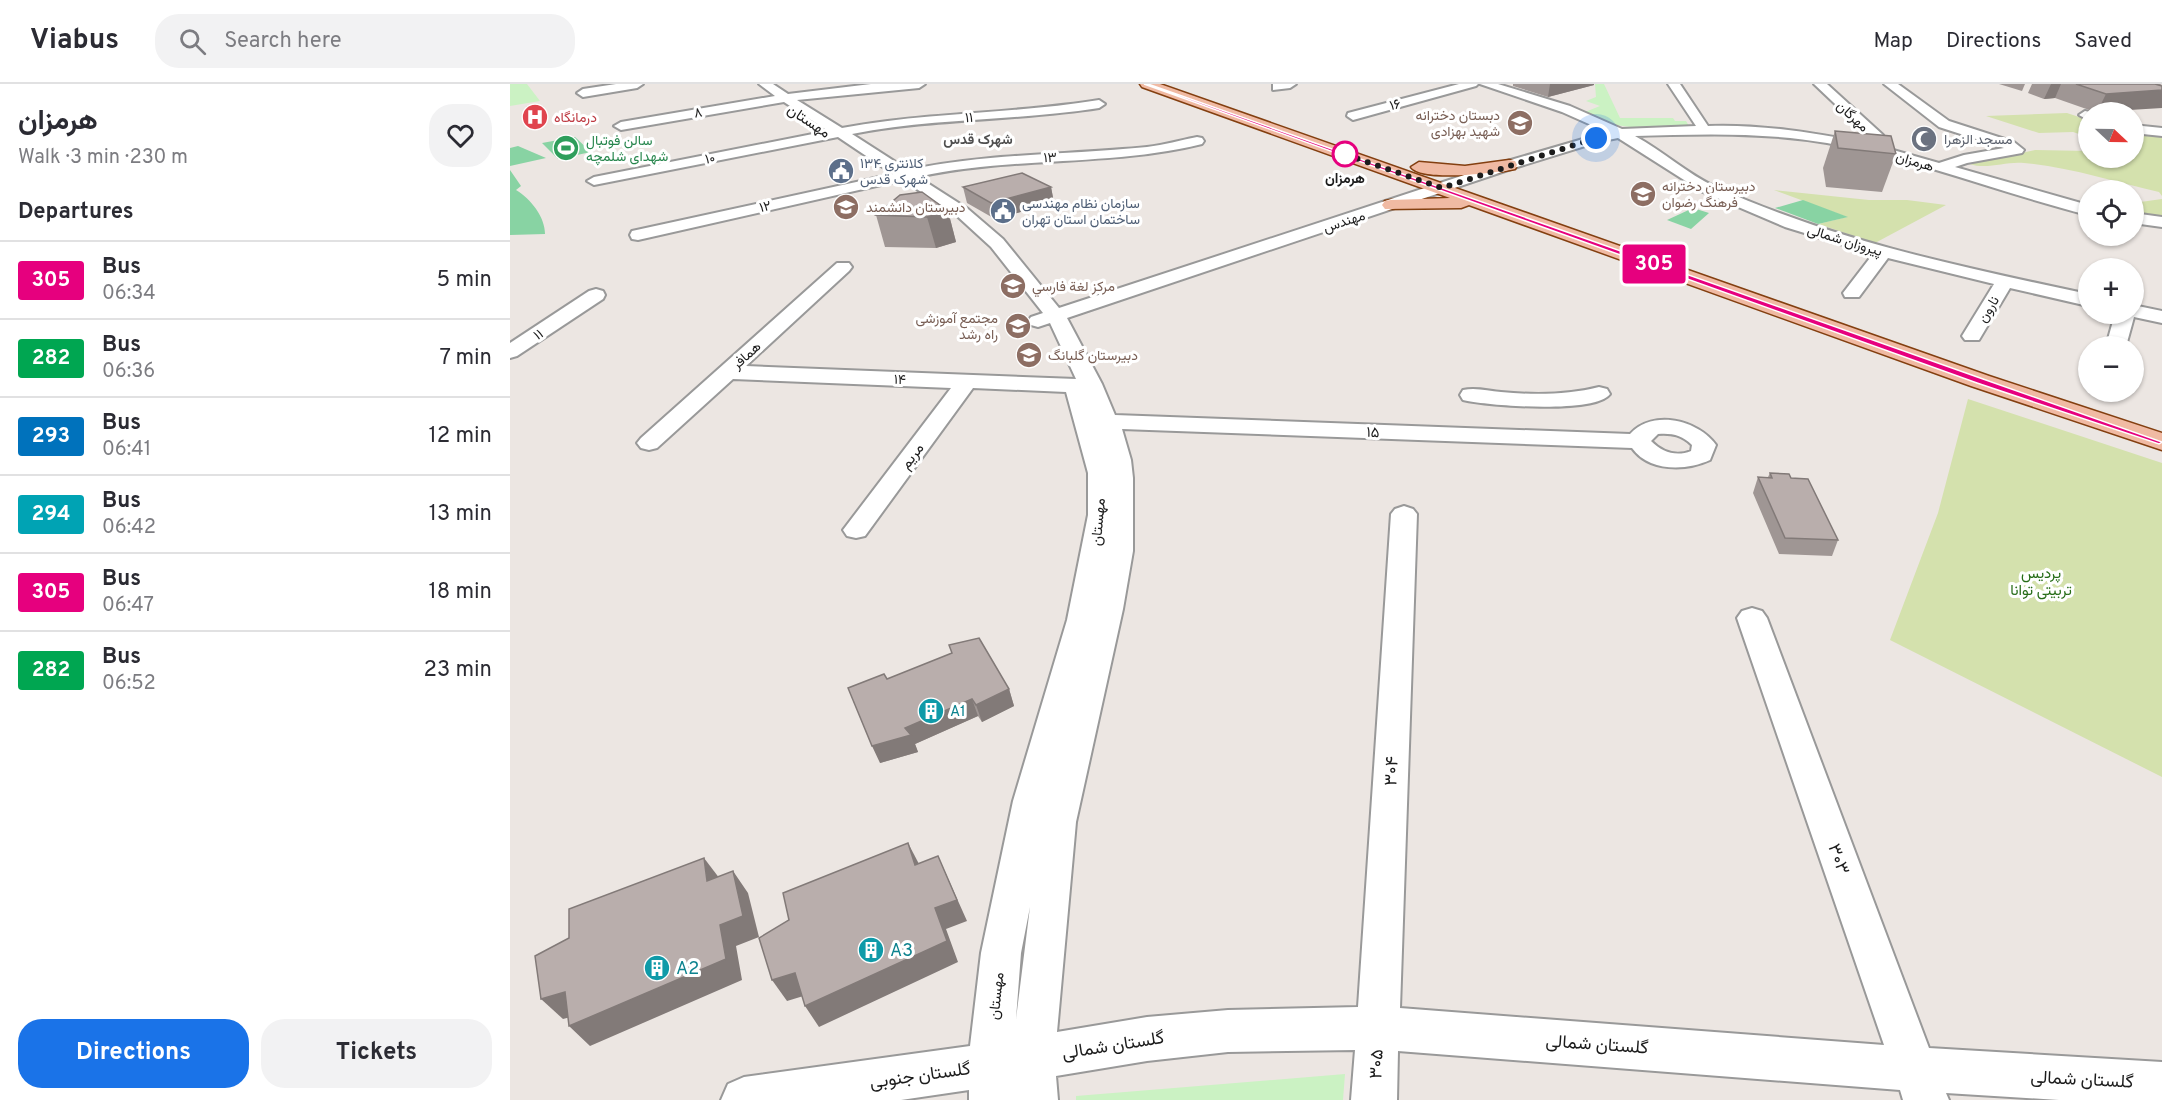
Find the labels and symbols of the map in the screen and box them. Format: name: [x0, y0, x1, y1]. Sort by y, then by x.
street label: ۱۶: [1388, 96, 1403, 115]
street label: مهرگان: [1832, 98, 1872, 136]
street label: مهستان: [783, 101, 833, 144]
hospital icon: درمانگاه: [520, 102, 550, 132]
north arrow: [2078, 102, 2144, 168]
street label: ۸: [693, 104, 704, 123]
place label: دبستان دخترانه شهید بهزادی: [1416, 108, 1500, 141]
school or university icon: دبستان دخترانه شهید بهزادی: [1505, 108, 1535, 138]
place label: درمانگاه: [554, 110, 597, 127]
street label: ۱۱: [965, 110, 974, 127]
your location: [1581, 123, 1611, 153]
mosque icon: مسجد الزهرا: [1909, 124, 1939, 154]
district label: شهرک قدس: [943, 132, 1013, 149]
place label: مسجد الزهرا: [1944, 132, 2013, 149]
sports icon: سالن فوتبال شهدای شلمچه: [551, 133, 581, 163]
place label: سالن فوتبال شهدای شلمچه: [586, 133, 668, 166]
marker: هرمزان: [1332, 141, 1358, 167]
street label: هرمزان: [1894, 149, 1936, 176]
street label: ۱۰: [704, 150, 717, 169]
street label: ۱۳: [1043, 150, 1057, 167]
public building icon: کلانتری ۱۳۴ شهرک قدس: [826, 156, 856, 186]
place label: کلانتری ۱۳۴ شهرک قدس: [860, 156, 928, 189]
place label: هرمزان: [1325, 171, 1365, 188]
school or university icon: دبیرستان دخترانه فرهنگ رضوان: [1628, 179, 1658, 209]
place label: دبیرستان دخترانه فرهنگ رضوان: [1662, 179, 1756, 212]
school or university icon: دبیرستان دانشمند: [831, 192, 861, 222]
public building icon: سازمان نظام مهندسی ساختمان استان تهران: [988, 196, 1018, 226]
place label: سازمان نظام مهندسی ساختمان استان تهران: [1022, 196, 1140, 229]
street label: ۱۲: [758, 198, 773, 217]
place label: دبیرستان دانشمند: [866, 200, 966, 217]
street label: مهندس: [1321, 208, 1368, 237]
street label: پیروزان شمالی: [1805, 222, 1884, 261]
line badge: 305: [1620, 244, 1688, 284]
school or university icon: مركز لغة فارسي: [998, 271, 1028, 301]
place label: مركز لغة فارسي: [1032, 279, 1115, 298]
street label: نارون: [1975, 293, 2004, 326]
place label: مجتمع آموزشی راه رشد: [915, 311, 998, 344]
school or university icon: مجتمع آموزشی راه رشد: [1003, 311, 1033, 341]
street label: ۱۱: [531, 326, 547, 345]
street label: همافر: [728, 339, 765, 374]
school or university icon: دبیرستان گلبانگ: [1014, 340, 1044, 370]
place label: دبیرستان گلبانگ: [1048, 348, 1138, 365]
street label: ۱۴: [894, 372, 906, 389]
street label: ۱۵: [1366, 424, 1380, 443]
street label: مریم: [897, 440, 929, 474]
street label: مهستان: [1088, 497, 1111, 547]
park label: پردیس تربیتی توانا: [2010, 565, 2072, 601]
building icon: A1: [916, 696, 946, 726]
place label: A1: [950, 703, 966, 722]
street label: ۳۰۴: [1380, 756, 1405, 787]
street label: ۳۰۳: [1821, 841, 1854, 878]
building icon: A3: [856, 935, 886, 965]
place label: A3: [890, 940, 913, 963]
building icon: A2: [642, 953, 672, 983]
place label: A2: [676, 958, 699, 981]
street label: مهستان: [986, 971, 1009, 1021]
street label: گلستان شمالی: [1061, 1027, 1166, 1066]
street label: گلستان شمالی: [1545, 1030, 1649, 1061]
street label: ۳۰۵: [1365, 1048, 1390, 1080]
street label: گلستان جنوبی: [868, 1058, 972, 1095]
street label: گلستان شمالی: [2030, 1066, 2134, 1095]

